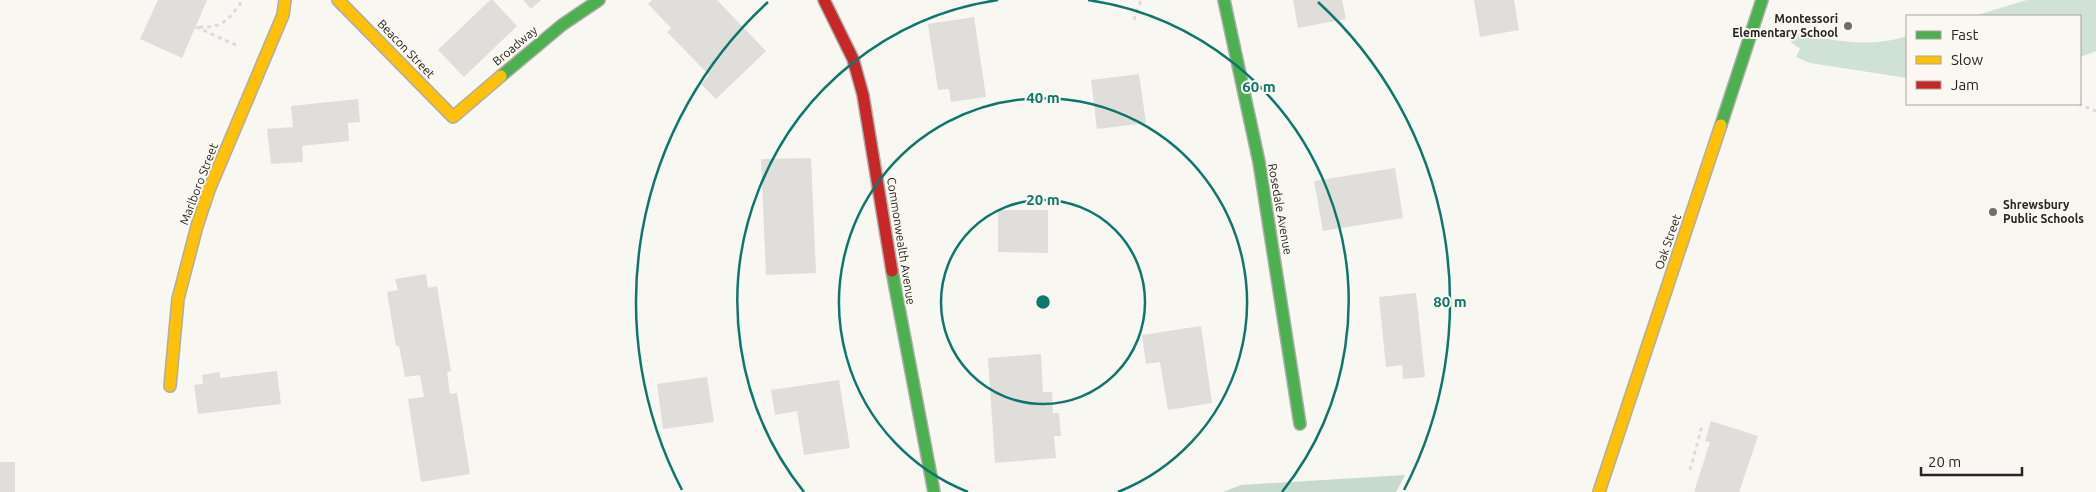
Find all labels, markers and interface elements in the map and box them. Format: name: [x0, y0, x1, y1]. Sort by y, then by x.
place label: Montessori Elementary School: [1732, 12, 1838, 39]
legend: [1906, 15, 2081, 105]
street label: Beacon Street: [375, 17, 438, 81]
marker: Montessori Elementary School: [1842, 20, 1854, 32]
street label: Broadway: [490, 23, 540, 68]
text: Fast: [1951, 26, 1979, 43]
text: Slow: [1951, 51, 1984, 68]
text: Jam: [1951, 76, 1979, 93]
text: 60 m: [1242, 78, 1276, 95]
text: 40 m: [1026, 89, 1060, 106]
street label: Marlboro Street: [177, 141, 220, 226]
street label: Rosedale Avenue: [1266, 162, 1295, 256]
street label: Commonwealth Avenue: [885, 176, 918, 306]
text: 20 m: [1026, 191, 1060, 208]
place label: Shrewsbury Public Schools: [2003, 198, 2084, 225]
marker: Shrewsbury Public Schools: [1987, 206, 1999, 218]
street label: Oak Street: [1652, 212, 1683, 271]
centre of rings: [1034, 293, 1052, 311]
text: 80 m: [1433, 293, 1467, 310]
scale bar: [1921, 444, 2022, 476]
text: 20 m: [1928, 453, 1961, 470]

